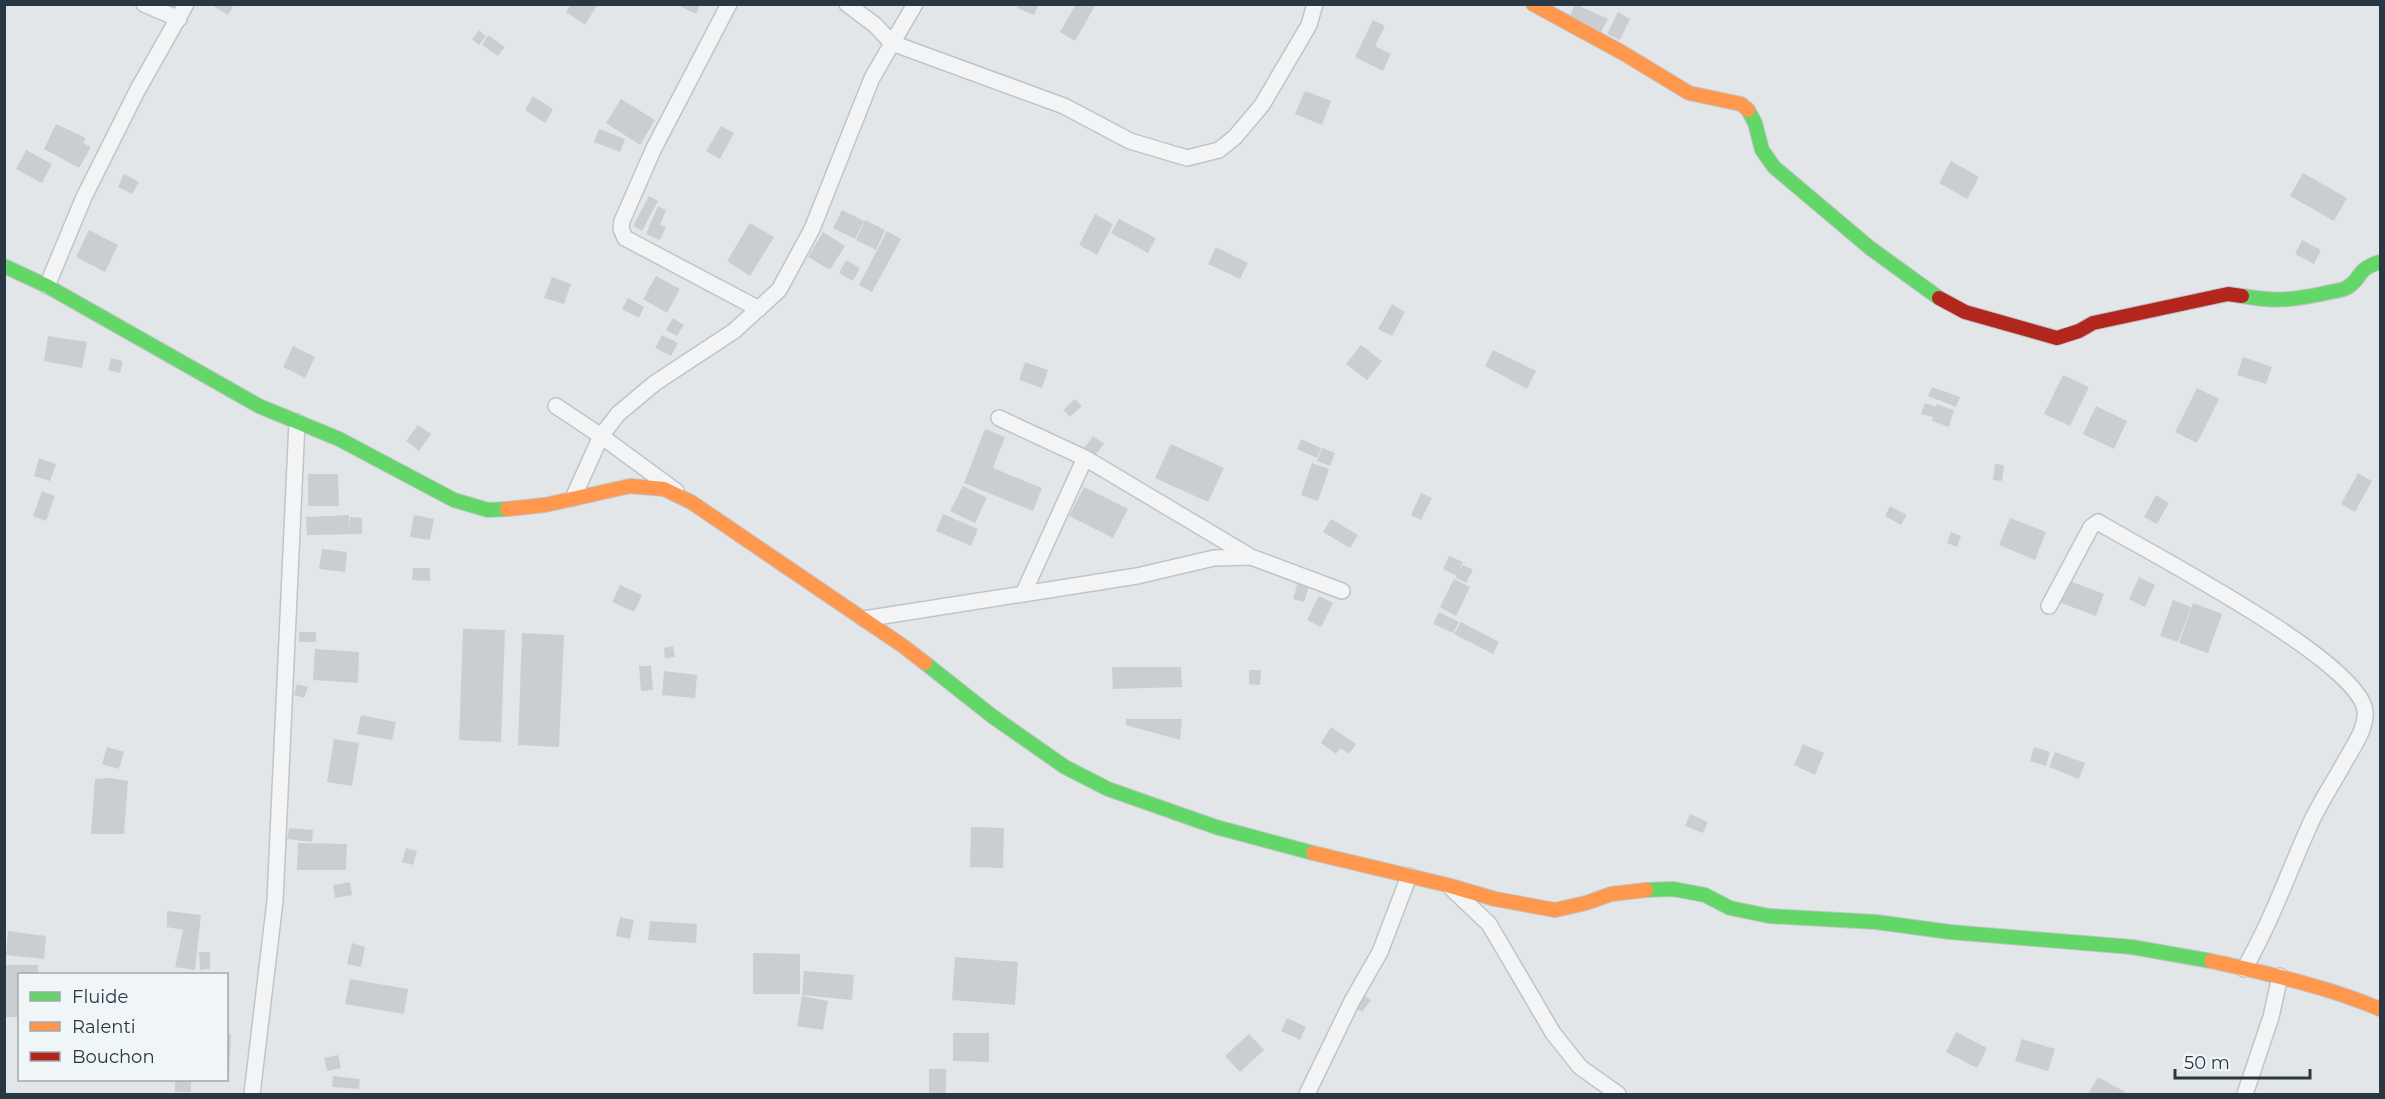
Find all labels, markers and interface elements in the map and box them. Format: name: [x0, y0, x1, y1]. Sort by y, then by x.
legend: [18, 973, 228, 1081]
text: Fluide: [72, 986, 128, 1008]
text: Ralenti: [72, 1016, 136, 1038]
scale bar: [2175, 1042, 2310, 1080]
text: Bouchon: [72, 1046, 155, 1068]
text: 50 m: [2184, 1052, 2230, 1074]

